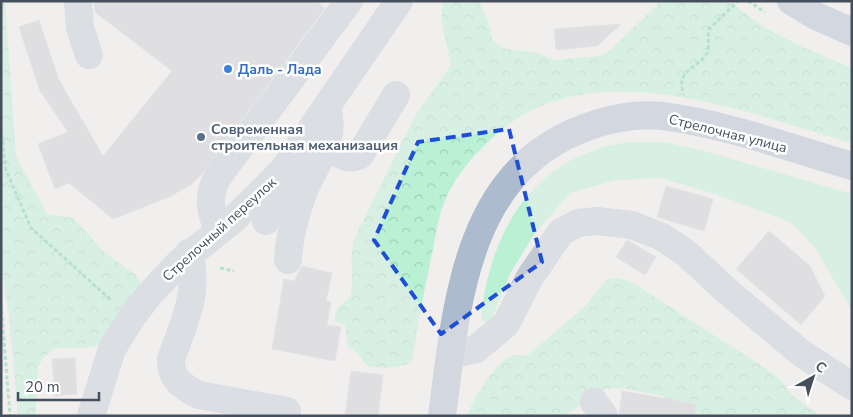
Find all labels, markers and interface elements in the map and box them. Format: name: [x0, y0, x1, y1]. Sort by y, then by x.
place label: Даль - Лада: [238, 60, 322, 79]
marker: Даль - Лада: [222, 63, 234, 75]
street label: Стрелочная улица: [667, 110, 789, 157]
place label: Современная строительная механизация: [211, 120, 398, 155]
marker: Современная строительная механизация: [195, 131, 207, 143]
street label: Стрелочный переулок: [158, 173, 281, 286]
north arrow: [788, 352, 838, 402]
text: С: [811, 357, 831, 378]
scale bar: [18, 370, 99, 402]
text: 20 m: [25, 377, 60, 397]

